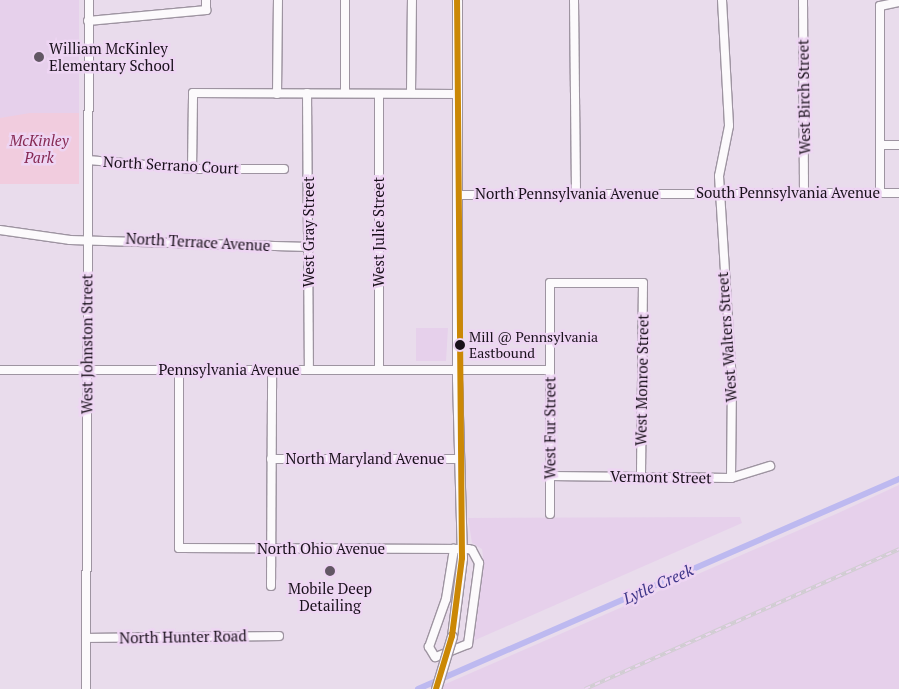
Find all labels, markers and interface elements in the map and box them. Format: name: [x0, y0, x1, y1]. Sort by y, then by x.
place label: William McKinley Elementary School: [49, 39, 175, 74]
street label: West Birch Street: [794, 39, 814, 155]
marker: William McKinley Elementary School: [33, 51, 45, 63]
park label: McKinley Park: [9, 131, 69, 166]
street label: North Serrano Court: [103, 152, 239, 178]
street label: West Gray Street: [300, 176, 318, 288]
street label: West Julie Street: [370, 177, 388, 287]
street label: South Pennsylvania Avenue: [696, 184, 880, 202]
street label: North Pennsylvania Avenue: [475, 185, 659, 203]
street label: North Terrace Avenue: [125, 229, 271, 255]
street label: West Walters Street: [713, 271, 741, 403]
street label: West Johnston Street: [78, 274, 96, 414]
street label: West Monroe Street: [632, 314, 652, 446]
place label: Mill @ Pennsylvania Eastbound: [469, 329, 598, 362]
marker: Mill @ Pennsylvania Eastbound: [455, 340, 465, 350]
street label: Pennsylvania Avenue: [158, 361, 300, 379]
street label: West Fur Street: [541, 377, 559, 479]
street label: North Maryland Avenue: [285, 450, 445, 468]
street label: Vermont Street: [610, 467, 712, 487]
street label: North Ohio Avenue: [257, 540, 385, 558]
water label: Lytle Creek: [620, 560, 696, 608]
marker: Mobile Deep Detailing: [324, 565, 336, 577]
place label: Mobile Deep Detailing: [288, 579, 372, 614]
street label: North Hunter Road: [119, 627, 247, 647]

